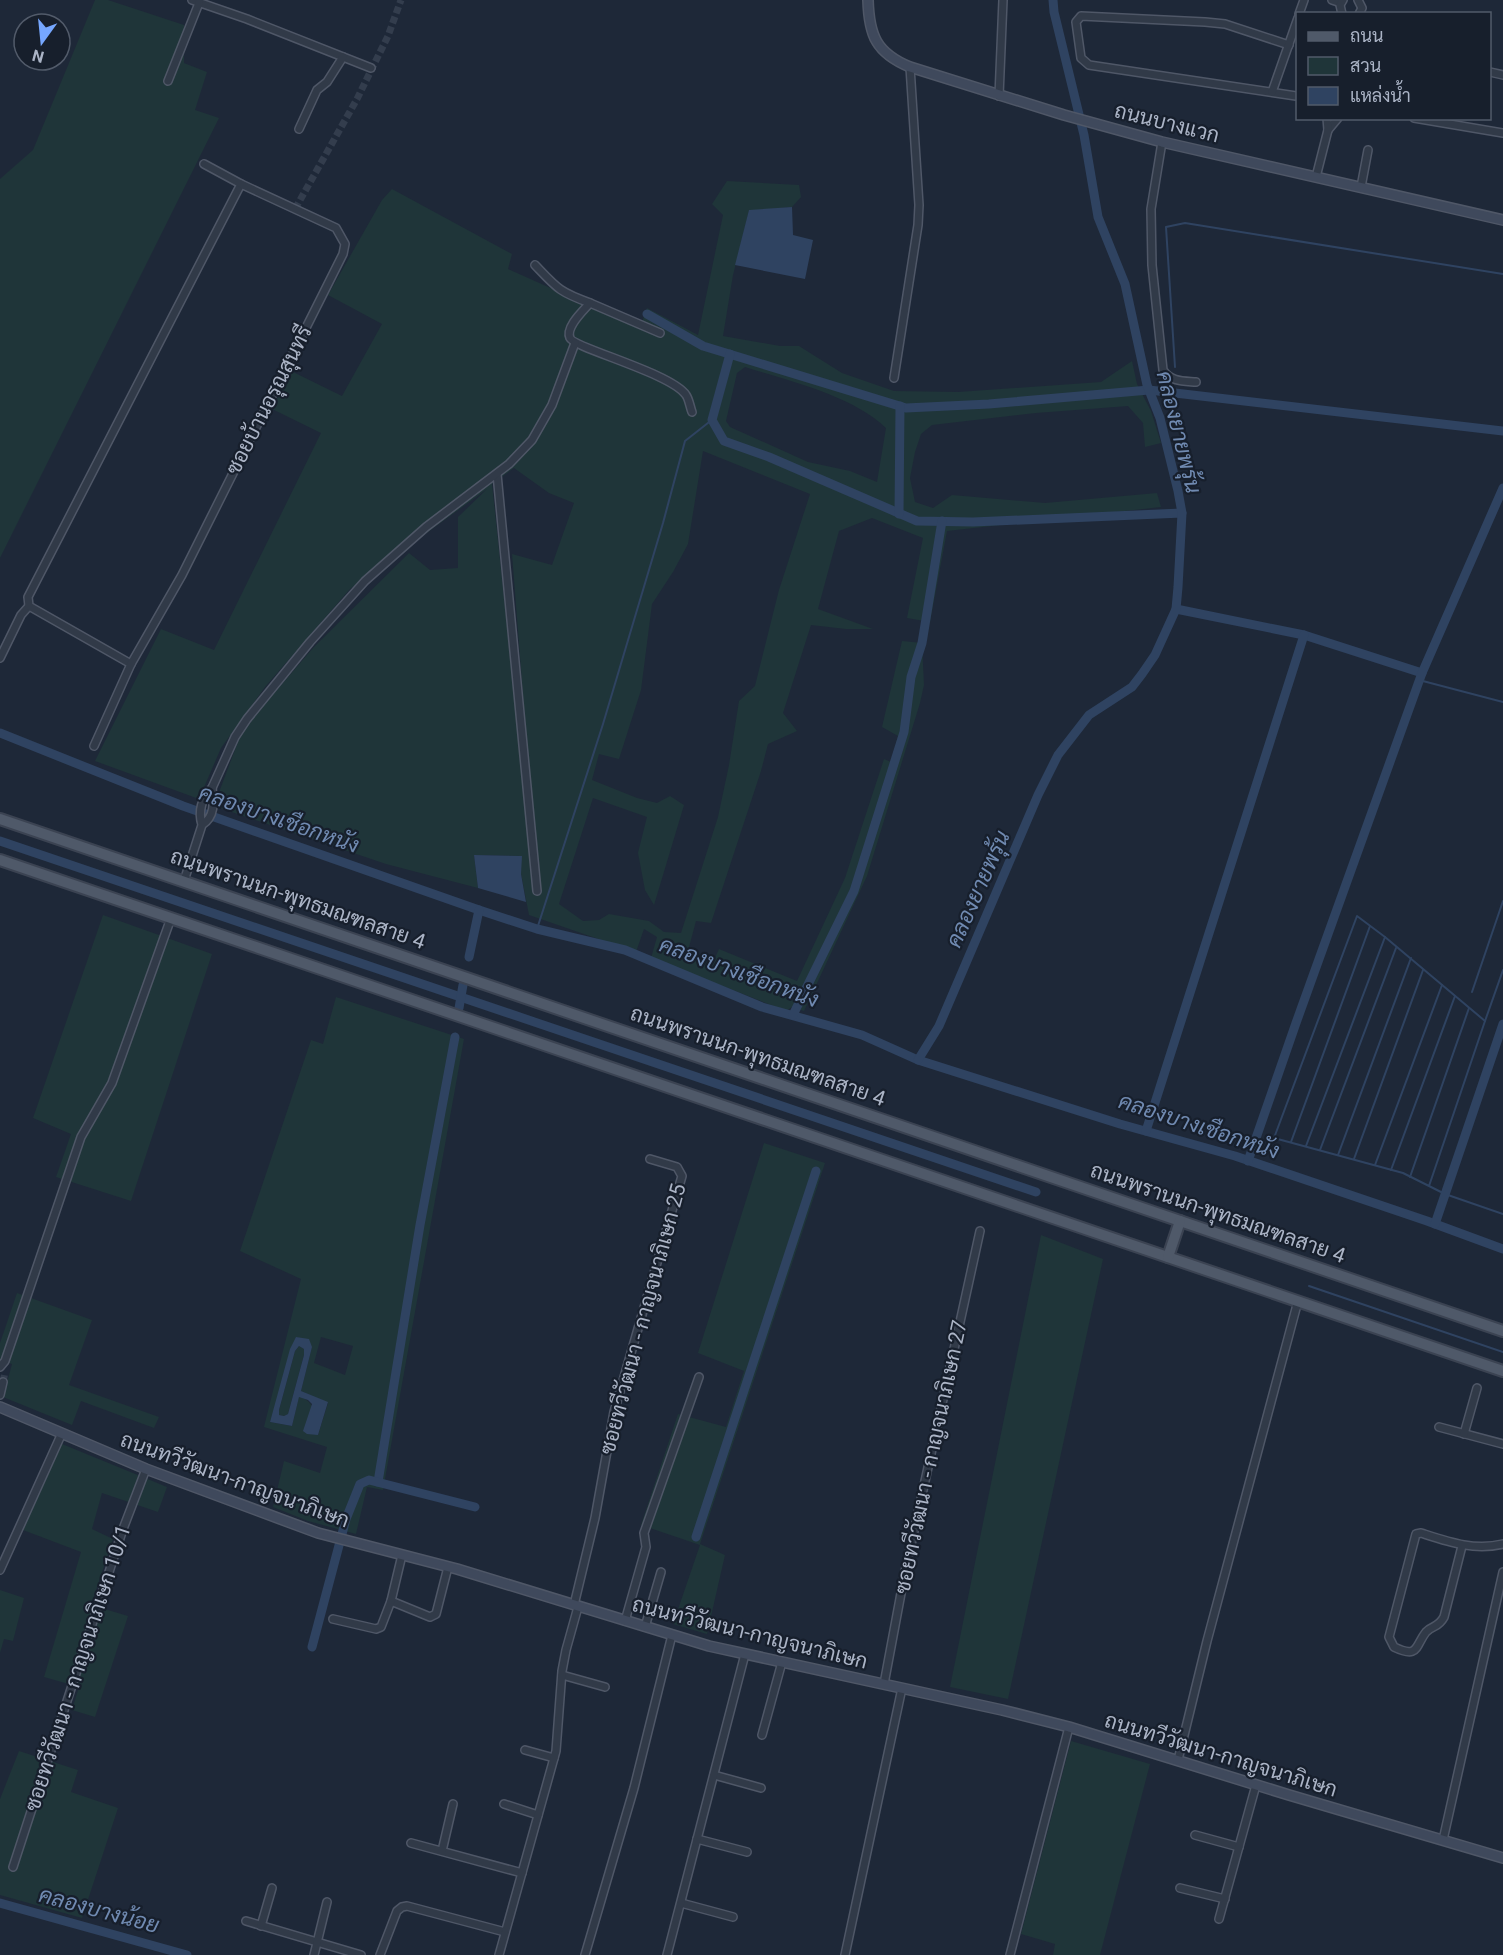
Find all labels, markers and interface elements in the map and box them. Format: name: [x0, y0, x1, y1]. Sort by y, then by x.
north arrow: [12, 12, 72, 72]
legend: [1296, 12, 1491, 120]
text: ถนน: [1350, 25, 1383, 46]
text: N: [30, 45, 46, 67]
text: สวน: [1350, 55, 1381, 76]
text: แหล่งน้ำ: [1350, 80, 1411, 106]
street label: ถนนบางแวก: [1112, 98, 1222, 148]
street label: ซอยบ้านอรุณสุนทรี: [220, 321, 319, 479]
water label: คลองยายพรุ้น: [1149, 368, 1207, 497]
water label: คลองบางเชือกหนัง: [196, 779, 363, 858]
water label: คลองยายพรุ้น: [940, 826, 1018, 953]
street label: ถนนพรานนก-พุทธมณฑลสาย 4: [167, 844, 429, 956]
water label: คลองบางเชือกหนัง: [656, 931, 822, 1012]
street label: ถนนพรานนก-พุทธมณฑลสาย 4: [627, 1001, 889, 1113]
water label: คลองบางเชือกหนัง: [1115, 1087, 1283, 1164]
street label: ถนนพรานนก-พุทธมณฑลสาย 4: [1087, 1158, 1349, 1270]
street label: ซอยทวีวัฒนา - กาญจนาภิเษก 25: [594, 1181, 691, 1457]
street label: ซอยทวีวัฒนา - กาญจนาภิเษก 27: [889, 1318, 972, 1596]
street label: ถนนทวีวัฒนา-กาญจนาภิเษก: [117, 1426, 353, 1533]
street label: ซอยทวีวัฒนา - กาญจนาภิเษก 10/1: [19, 1521, 136, 1814]
street label: ถนนทวีวัฒนา-กาญจนาภิเษก: [630, 1591, 870, 1674]
street label: ถนนทวีวัฒนา-กาญจนาภิเษก: [1102, 1707, 1340, 1802]
water label: คลองบางน้อย: [36, 1881, 162, 1938]

